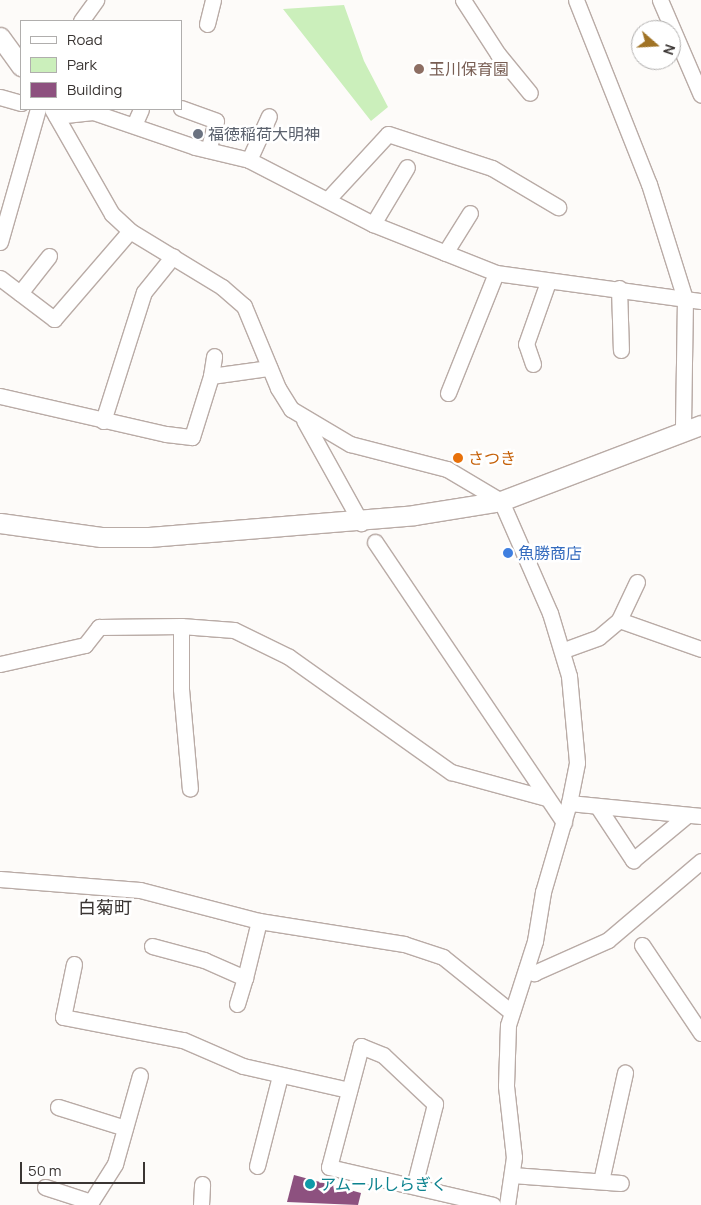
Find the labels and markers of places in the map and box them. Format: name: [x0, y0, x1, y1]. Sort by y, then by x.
place label: 玉川保育園: [429, 59, 509, 79]
marker: 玉川保育園: [413, 63, 425, 75]
place label: 福徳稲荷大明神: [208, 124, 320, 144]
marker: 福徳稲荷大明神: [192, 128, 204, 140]
place label: さつき: [468, 448, 516, 468]
marker: さつき: [452, 452, 464, 464]
place label: 魚勝商店: [518, 543, 582, 563]
marker: 魚勝商店: [502, 547, 514, 559]
place label: アムールしらぎく: [320, 1174, 448, 1194]
marker: アムールしらぎく: [304, 1178, 316, 1190]

